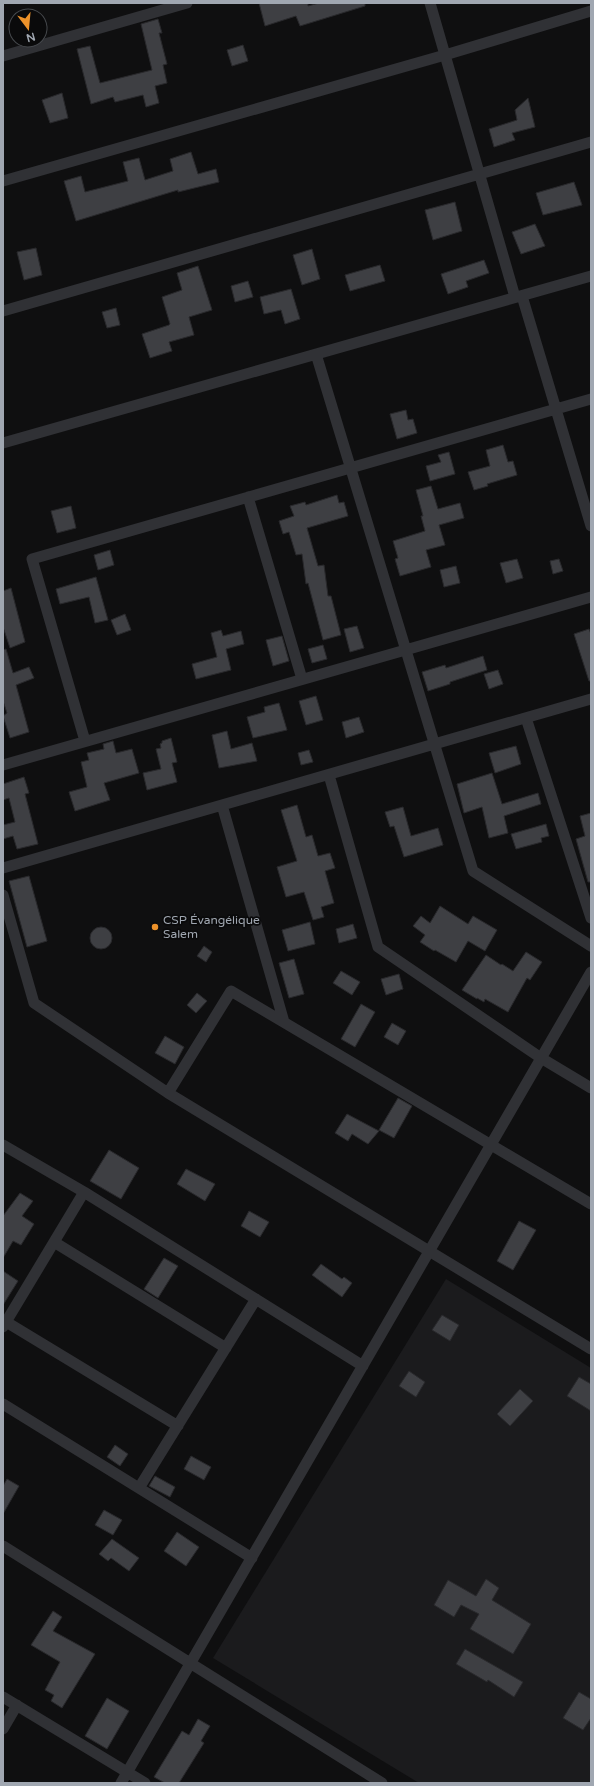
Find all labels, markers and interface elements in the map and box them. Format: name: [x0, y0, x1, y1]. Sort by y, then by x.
north arrow: [8, 8, 48, 48]
text: N: [25, 30, 37, 45]
place label: CSP Évangélique Salem: [163, 913, 260, 941]
marker: CSP Évangélique Salem: [150, 922, 160, 932]

